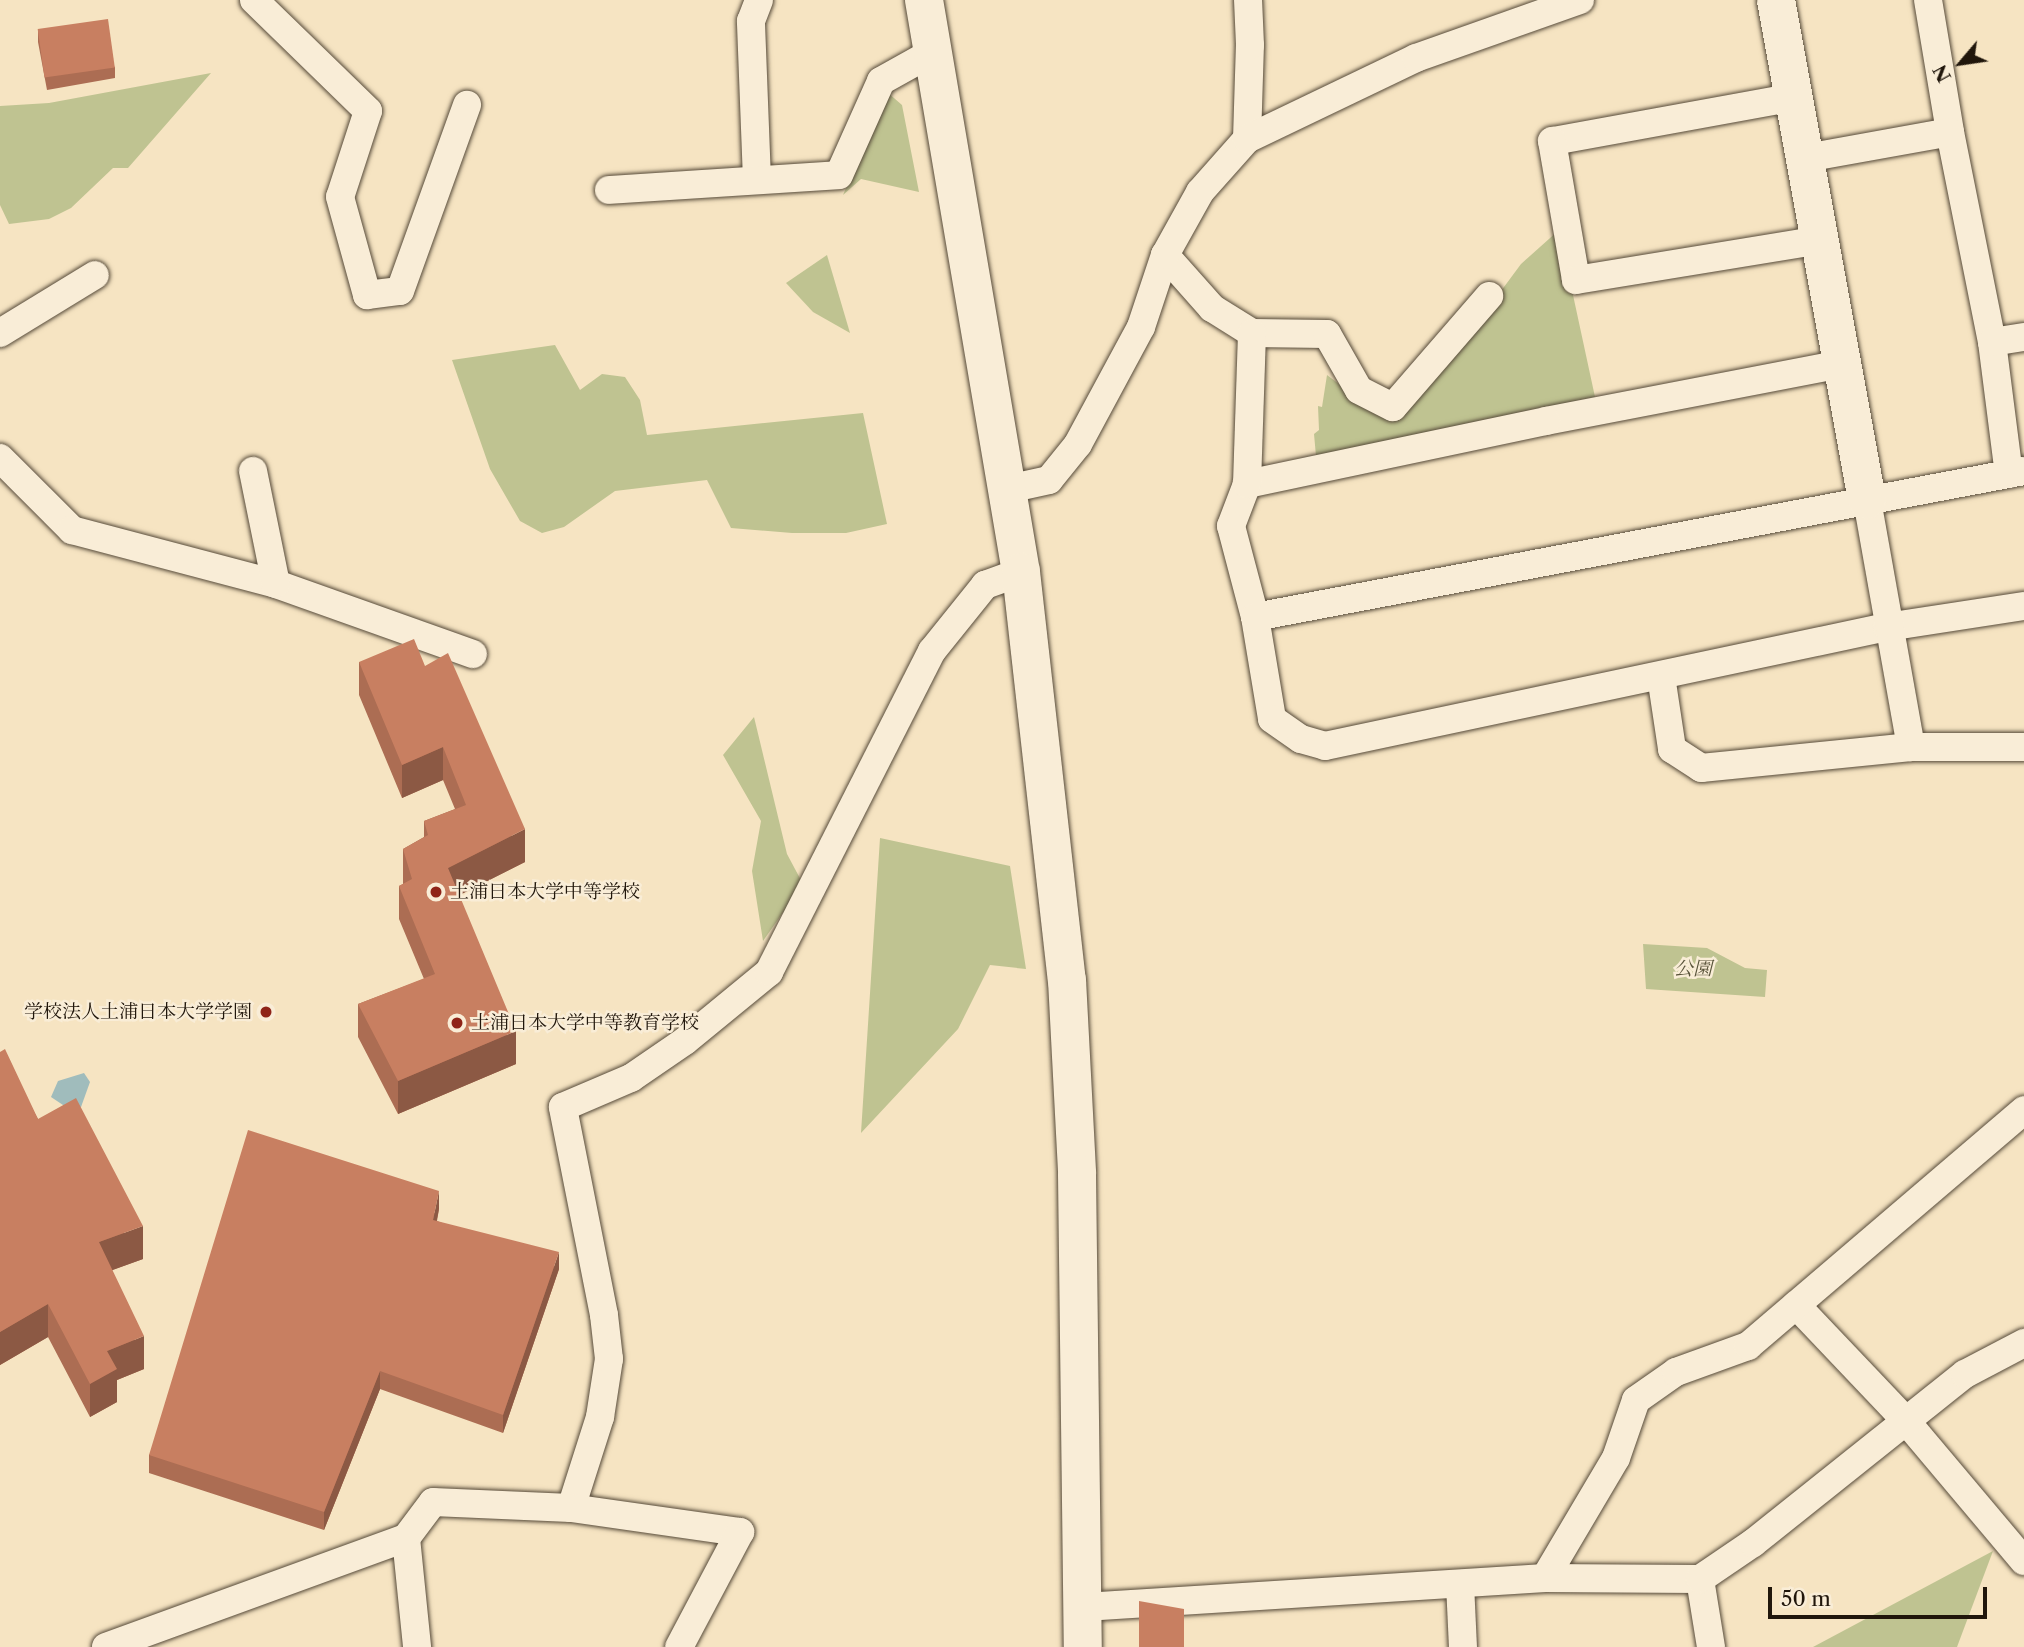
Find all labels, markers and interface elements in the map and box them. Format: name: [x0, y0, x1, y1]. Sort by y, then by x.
north arrow: [1926, 28, 1996, 98]
text: N: [1928, 61, 1956, 86]
place label: 土浦日本大学中等学校: [450, 881, 640, 903]
marker: 土浦日本大学中等学校: [428, 884, 444, 900]
park label: 公園: [1674, 958, 1712, 980]
place label: 学校法人土浦日本大学学園: [24, 1001, 252, 1023]
marker: 学校法人土浦日本大学学園: [258, 1004, 274, 1020]
place label: 土浦日本大学中等教育学校: [471, 1012, 699, 1034]
marker: 土浦日本大学中等教育学校: [449, 1015, 465, 1031]
scale bar: [1772, 1574, 1991, 1618]
text: 50 m: [1781, 1586, 1831, 1611]

